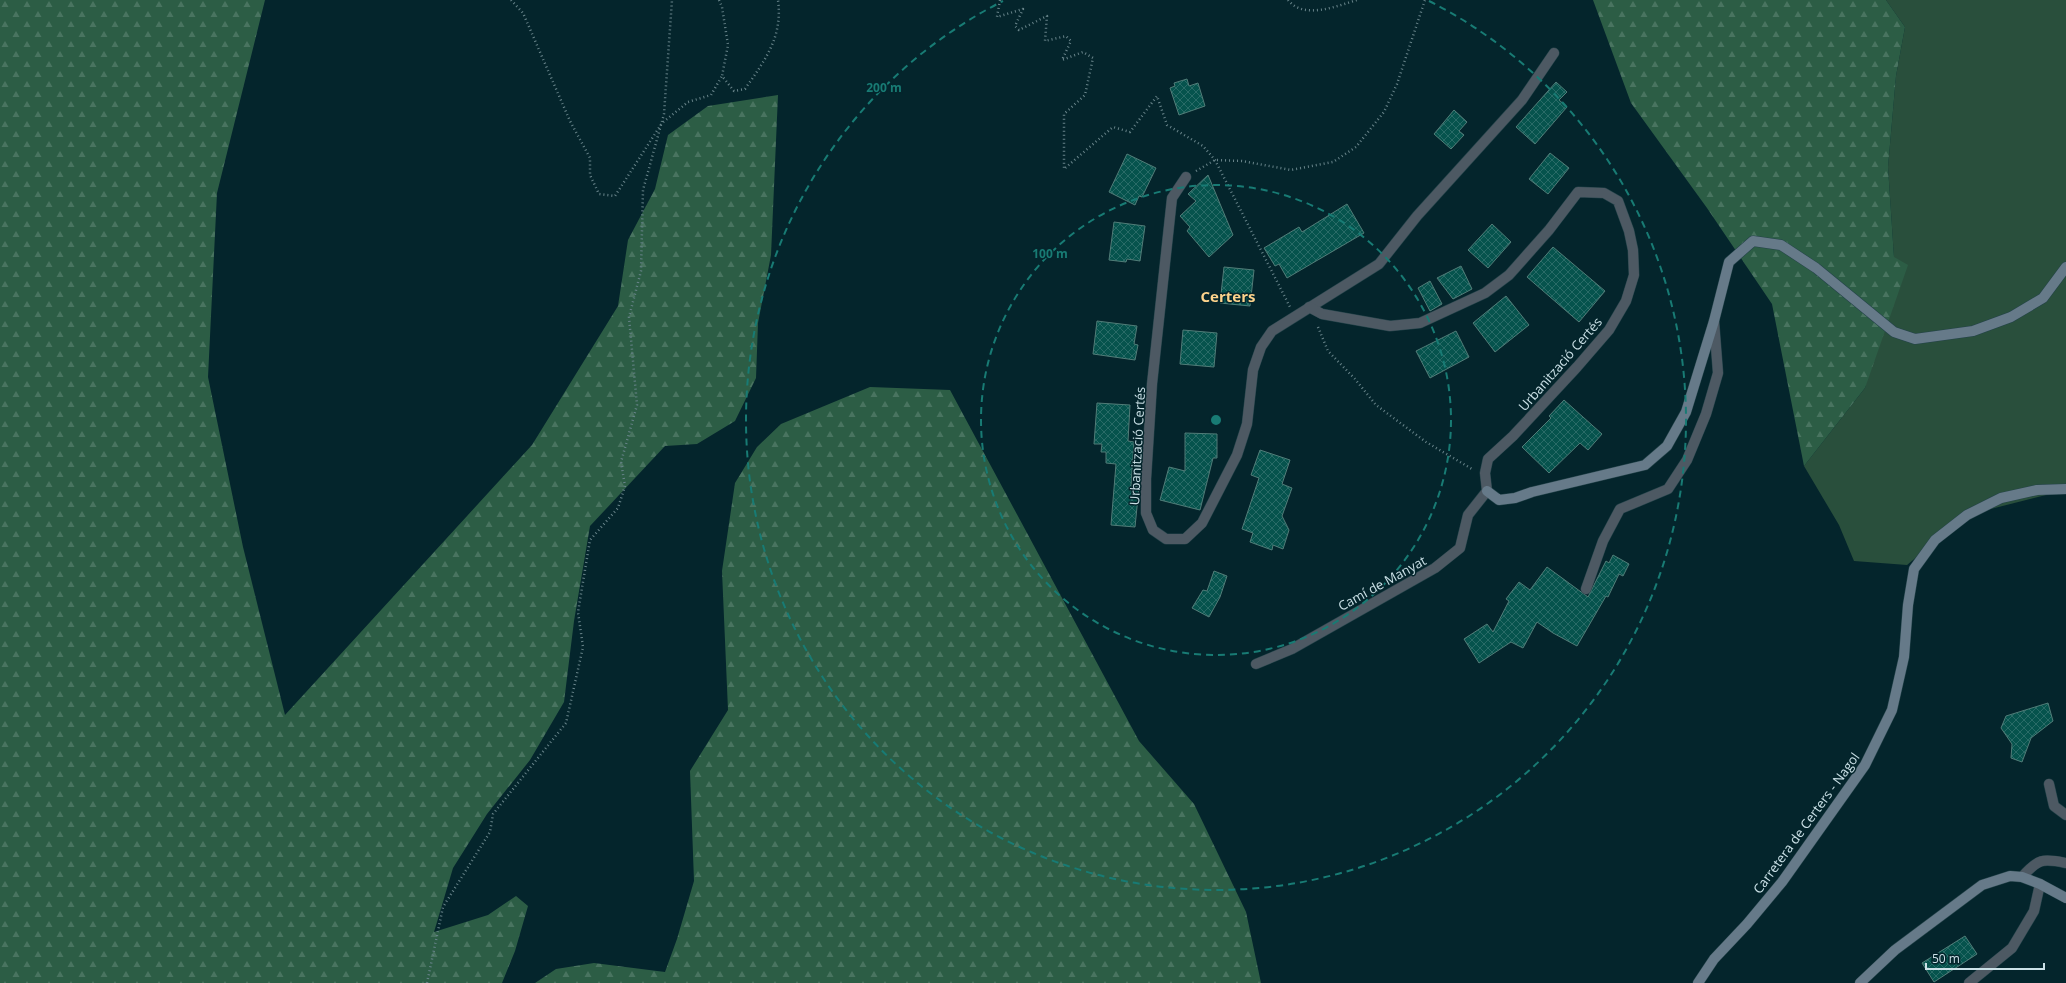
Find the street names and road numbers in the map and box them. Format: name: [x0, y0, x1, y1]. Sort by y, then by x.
street label: Urbanització Certés: [1514, 313, 1606, 415]
street label: Urbanització Certés: [1125, 386, 1149, 506]
street label: Camí de Manyat: [1335, 551, 1430, 615]
street label: Carretera de Certers - Nagol: [1749, 749, 1863, 897]

